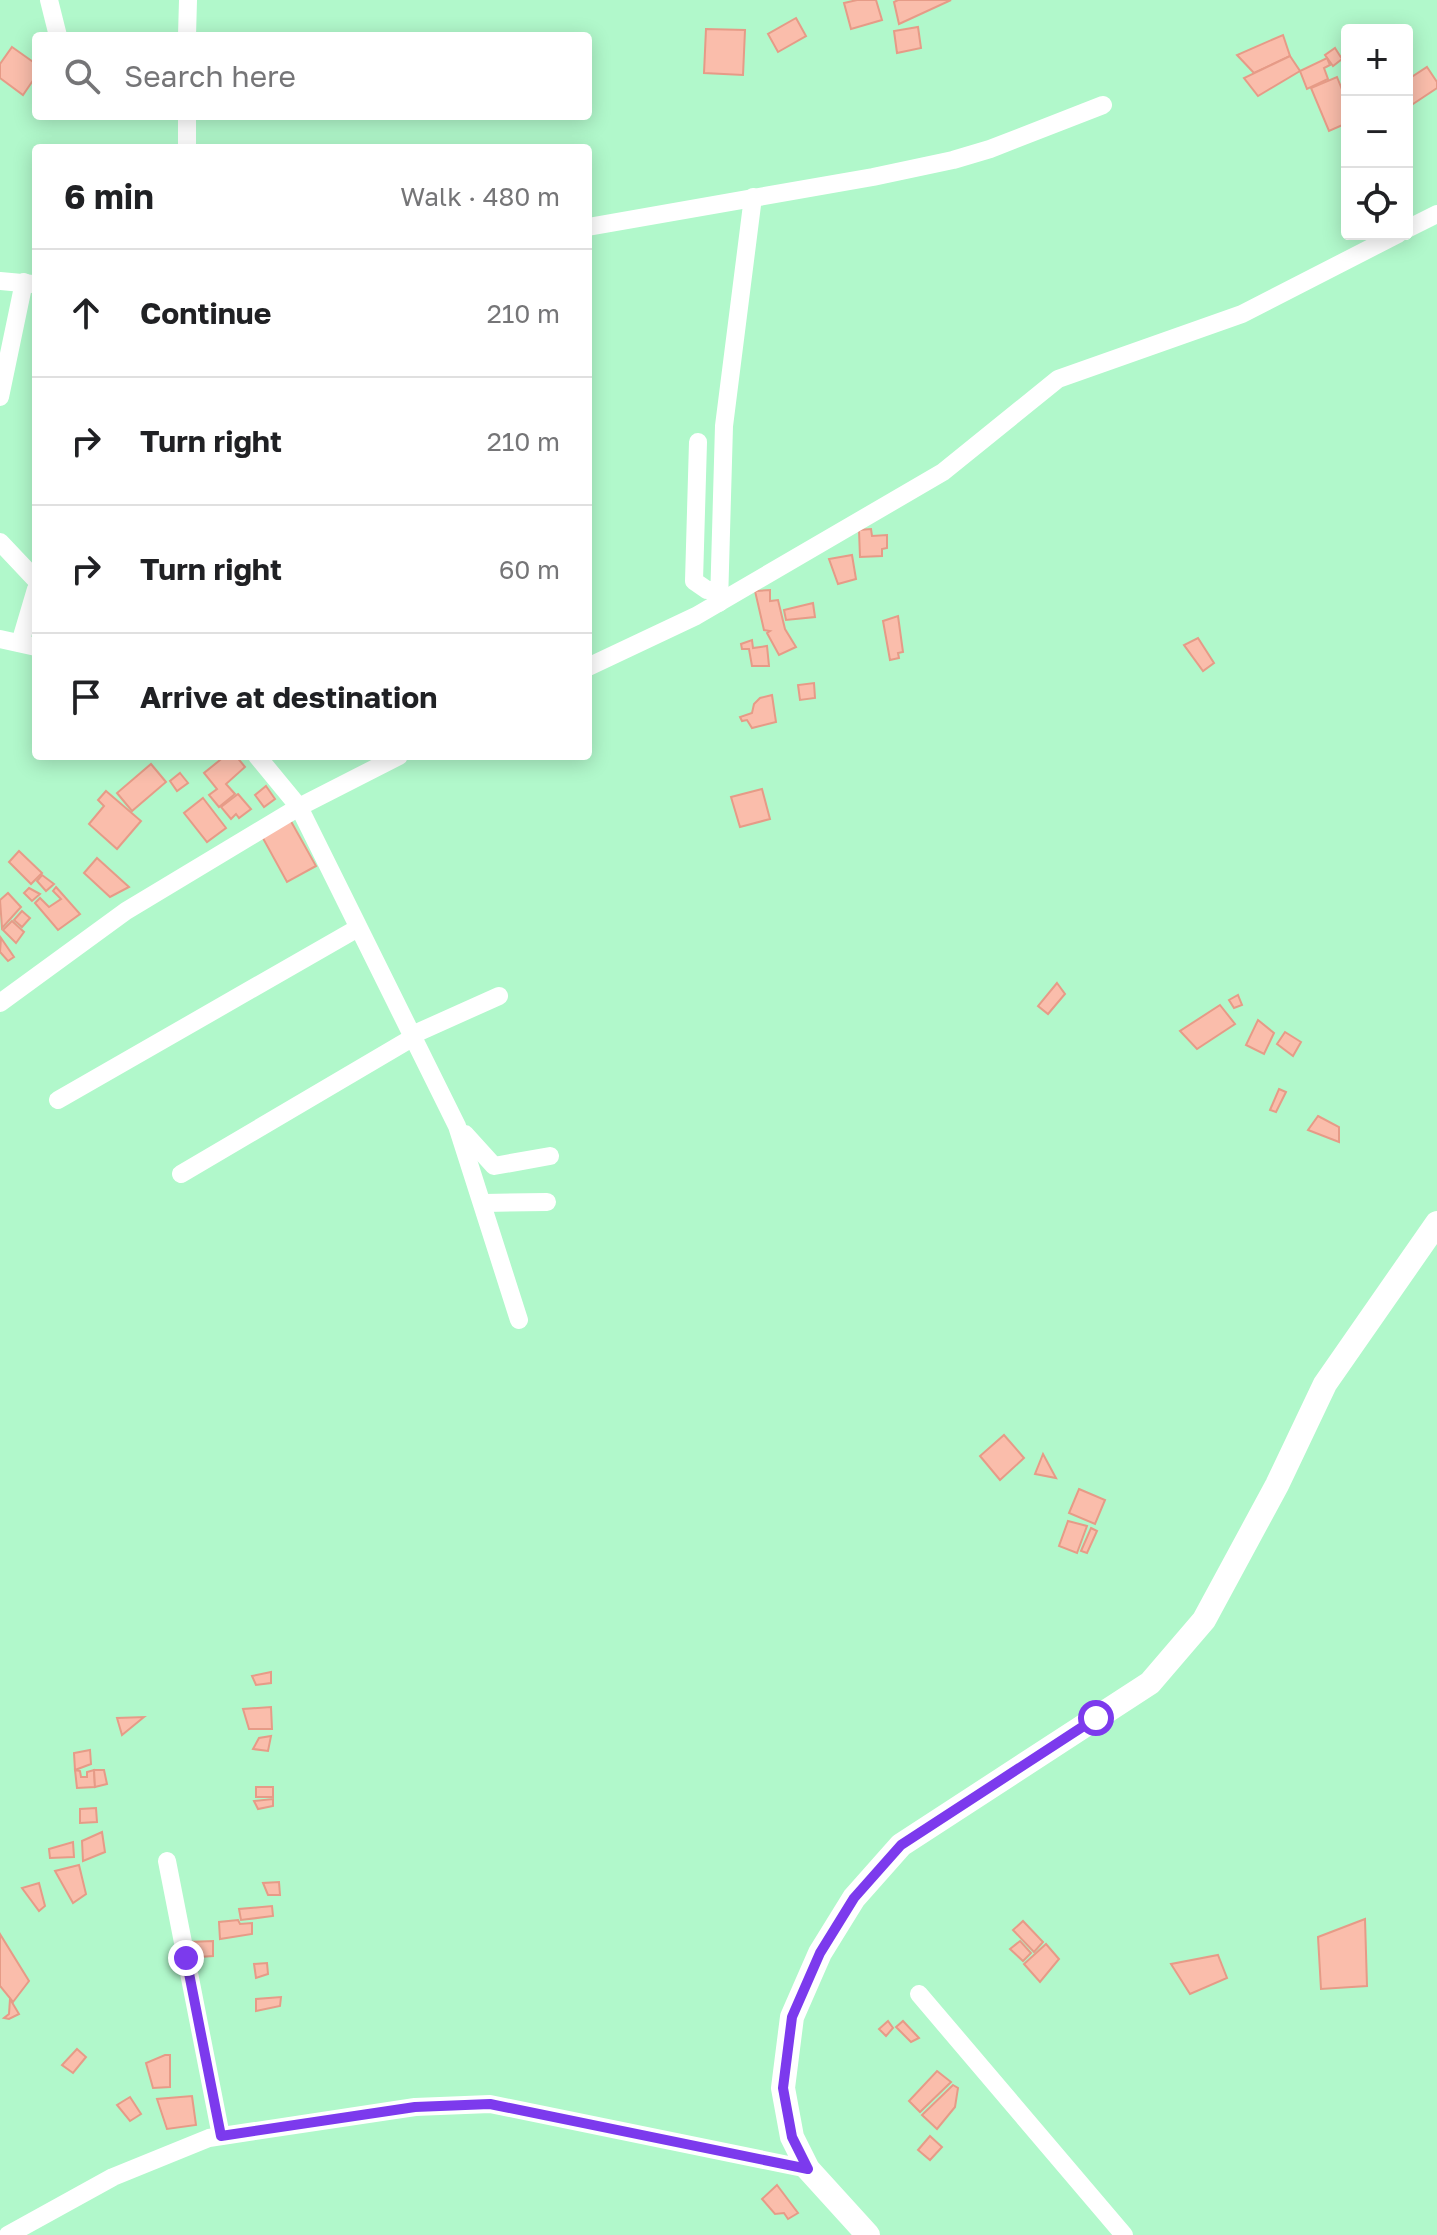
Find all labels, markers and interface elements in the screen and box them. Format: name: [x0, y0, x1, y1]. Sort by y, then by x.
map controls: [1341, 24, 1413, 240]
button: +: [1341, 24, 1413, 96]
search box: [32, 32, 592, 120]
icon: search: [60, 54, 104, 98]
text: Search here: [124, 58, 296, 94]
button: −: [1341, 96, 1413, 168]
button: locate: [1341, 168, 1413, 240]
text: 6 min: [64, 176, 154, 216]
text: Walk · 480 m: [400, 181, 560, 212]
icon: ahead: [64, 291, 108, 335]
text: Continue: [140, 295, 271, 331]
text: 210 m: [487, 298, 560, 329]
icon: right: [64, 419, 108, 463]
text: Turn right: [140, 423, 282, 459]
text: 210 m: [487, 426, 560, 457]
icon: right: [64, 547, 108, 591]
text: Turn right: [140, 551, 282, 587]
text: 60 m: [499, 554, 560, 585]
icon: arrive: [64, 675, 108, 719]
text: Arrive at destination: [140, 679, 437, 715]
route start: [1078, 1700, 1114, 1736]
route end: [168, 1940, 204, 1976]

